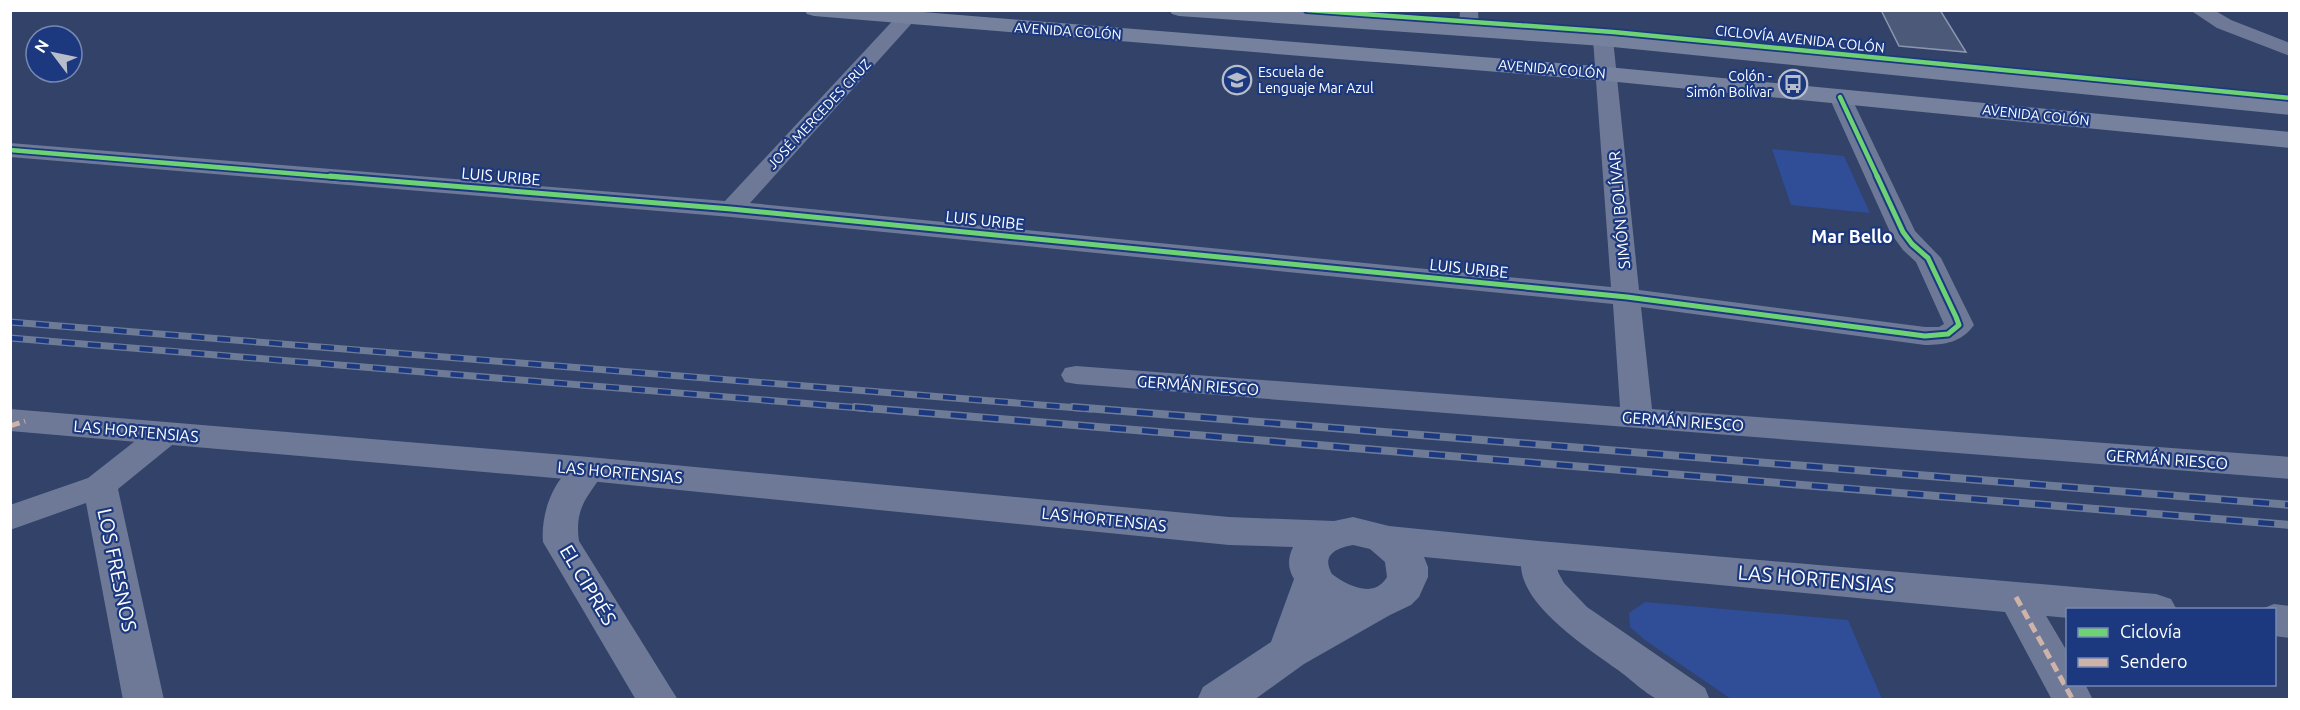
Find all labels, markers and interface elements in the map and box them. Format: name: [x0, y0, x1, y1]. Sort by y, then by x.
street label: AVENIDA COLÓN: [1014, 18, 1122, 43]
street label: CICLOVÍA AVENIDA COLÓN: [1714, 21, 1886, 56]
north arrow: [24, 24, 84, 84]
text: N: [30, 36, 52, 56]
street label: JOSÉ MERCEDES CRUZ: [763, 55, 874, 172]
street label: AVENIDA COLÓN: [1498, 55, 1606, 82]
school or university icon: Escuela de Lenguaje Mar Azul: [1221, 64, 1253, 96]
place label: Escuela de Lenguaje Mar Azul: [1258, 64, 1374, 96]
place label: Colón - Simón Bolívar: [1686, 68, 1773, 100]
bus stop icon: Colón - Simón Bolívar: [1777, 68, 1809, 100]
street label: AVENIDA COLÓN: [1982, 100, 2090, 129]
street label: SIMÓN BOLÍVAR: [1603, 150, 1633, 270]
street label: LUIS URIBE: [461, 164, 541, 188]
street label: LUIS URIBE: [945, 207, 1025, 233]
district label: Mar Bello: [1811, 226, 1893, 246]
street label: LUIS URIBE: [1429, 255, 1509, 281]
street label: GERMÁN RIESCO: [1136, 370, 1260, 398]
street label: GERMÁN RIESCO: [1621, 406, 1745, 434]
street label: LAS HORTENSIAS: [73, 417, 199, 445]
street label: GERMÁN RIESCO: [2105, 444, 2229, 472]
street label: LAS HORTENSIAS: [557, 458, 683, 486]
street label: LAS HORTENSIAS: [1041, 503, 1167, 535]
street label: LOS FRESNOS: [93, 506, 142, 633]
street label: EL CIPRÉS: [556, 540, 621, 629]
street label: LAS HORTENSIAS: [1737, 560, 1895, 597]
legend: [2066, 608, 2276, 686]
text: Ciclovía: [2120, 621, 2181, 641]
text: Sendero: [2120, 651, 2187, 671]

